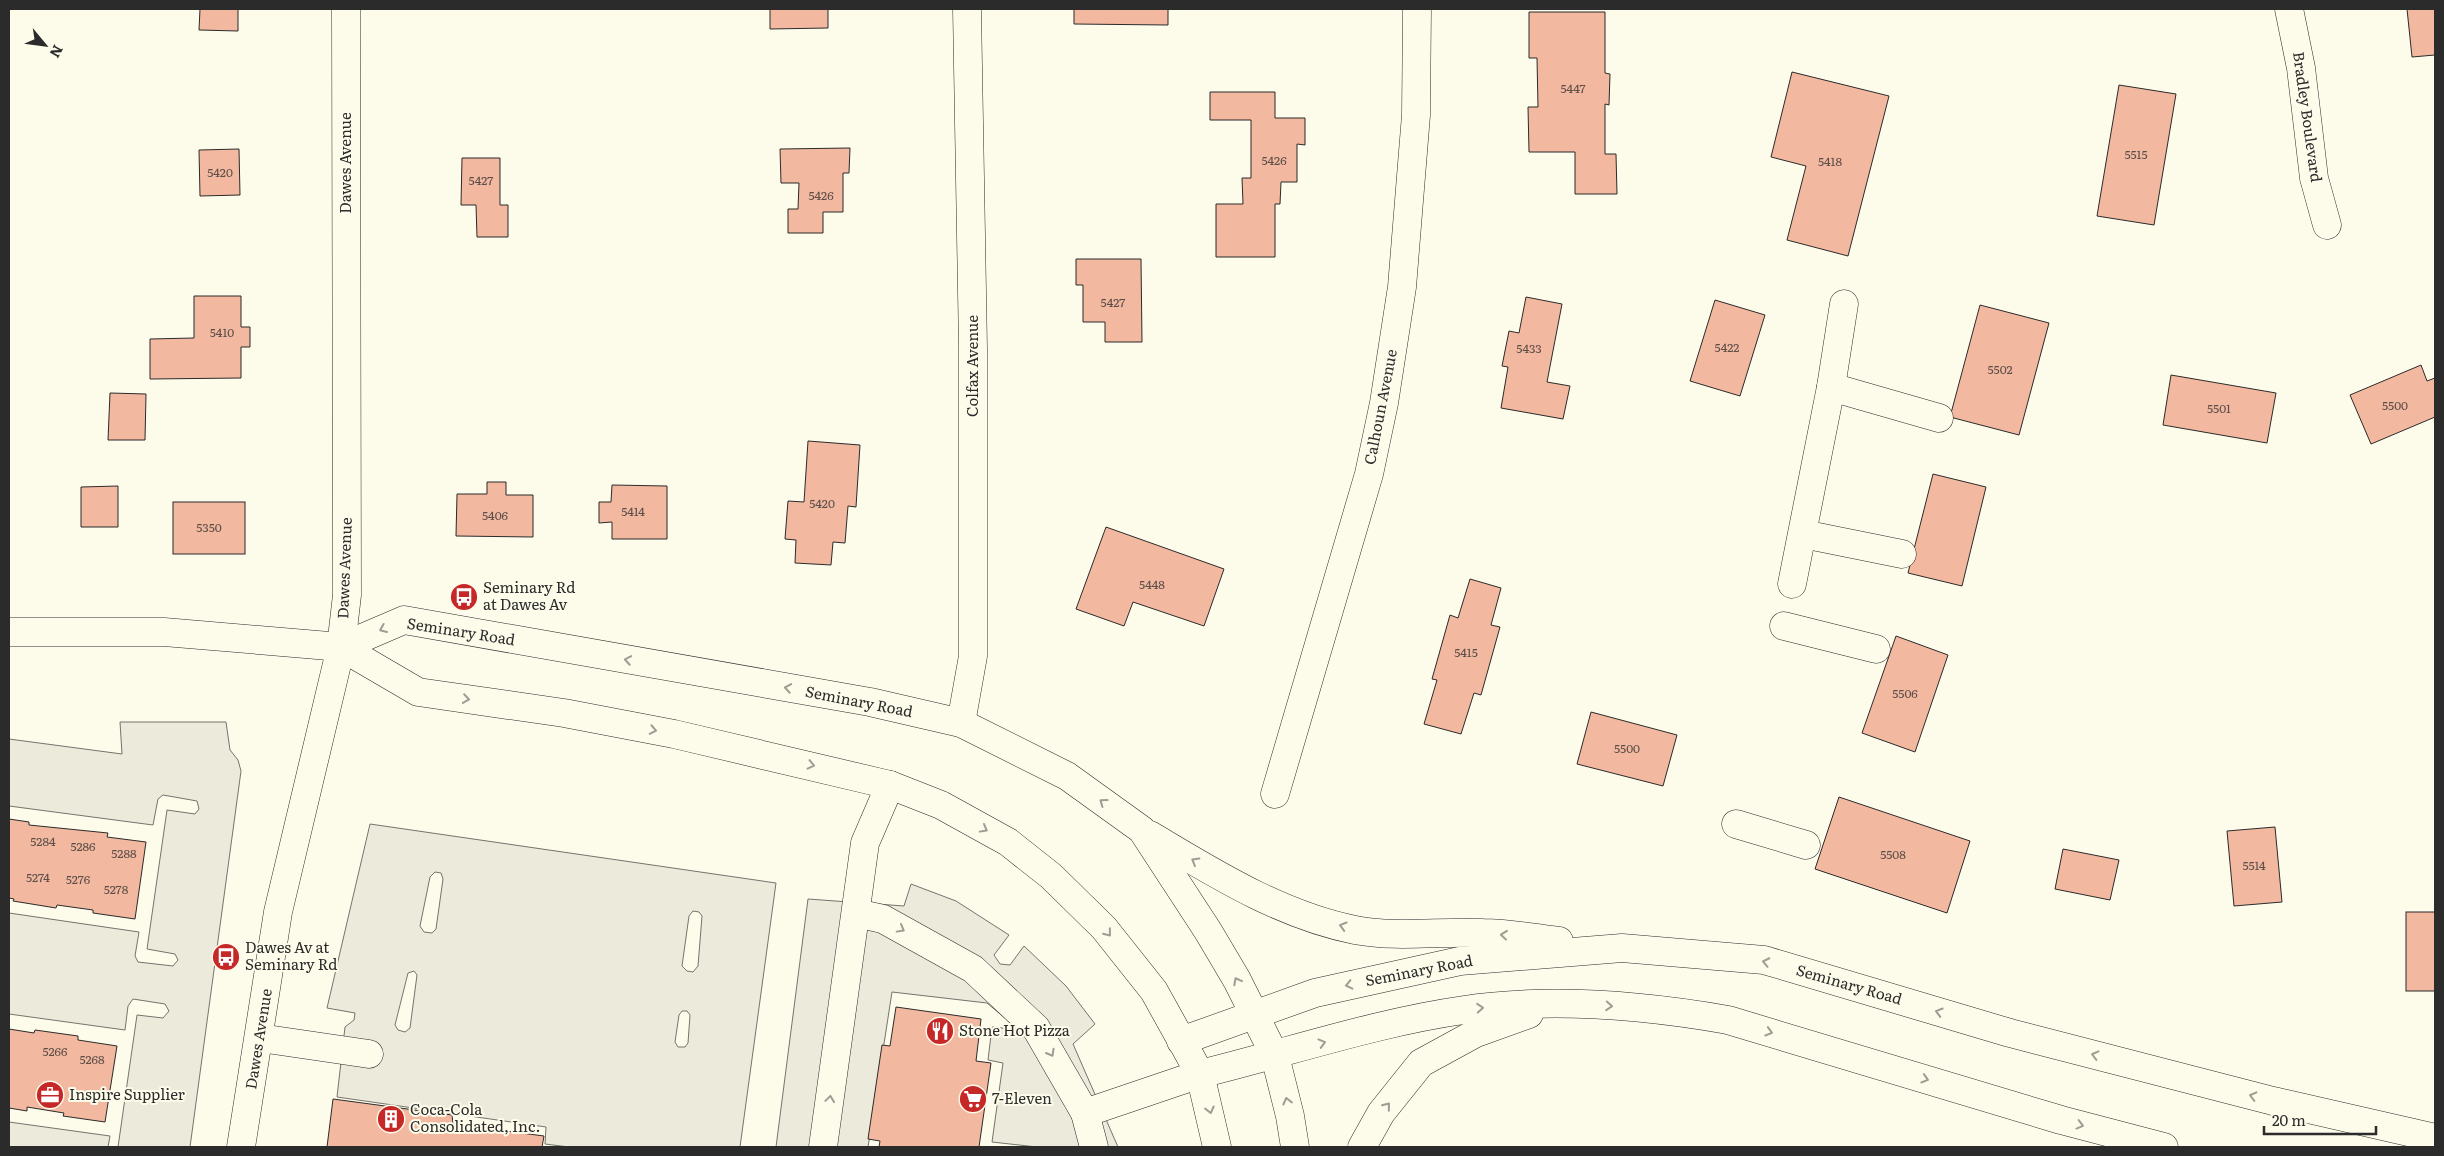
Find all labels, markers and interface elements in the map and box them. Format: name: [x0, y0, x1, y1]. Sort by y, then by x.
north arrow: [20, 20, 70, 70]
text: N: [46, 42, 69, 62]
street label: Bradley Boulevard: [2288, 50, 2329, 184]
house number: 5447: [1561, 79, 1585, 97]
street label: Dawes Avenue: [333, 112, 356, 214]
house number: 5515: [2124, 145, 2148, 163]
house number: 5426: [1261, 151, 1287, 169]
house number: 5418: [1818, 152, 1842, 170]
house number: 5420: [207, 163, 233, 181]
house number: 5427: [469, 171, 493, 189]
house number: 5426: [808, 186, 834, 204]
house number: 5427: [1101, 293, 1125, 311]
street label: Colfax Avenue: [960, 315, 983, 417]
house number: 5410: [210, 323, 234, 341]
house number: 5422: [1715, 338, 1739, 356]
house number: 5433: [1516, 339, 1542, 357]
street label: Calhoun Avenue: [1357, 347, 1402, 466]
house number: 5502: [1987, 360, 2013, 378]
house number: 5500: [2382, 396, 2408, 414]
house number: 5501: [2207, 399, 2231, 417]
house number: 5420: [809, 494, 835, 512]
house number: 5414: [621, 502, 645, 520]
house number: 5406: [482, 506, 509, 524]
street label: Dawes Avenue: [330, 517, 357, 619]
house number: 5350: [196, 518, 222, 536]
place label: Seminary Rd at Dawes Av: [483, 575, 575, 615]
house number: 5448: [1139, 575, 1165, 593]
bus stop icon: Seminary Rd at Dawes Av: [449, 582, 479, 612]
street label: Seminary Road: [406, 611, 517, 650]
one-way arrow: [379, 623, 388, 633]
house number: 5415: [1454, 643, 1478, 661]
one-way arrow: [624, 655, 632, 665]
street label: Seminary Road: [804, 679, 915, 722]
one-way arrow: [784, 683, 792, 693]
house number: 5506: [1892, 684, 1918, 702]
one-way arrow: [462, 693, 470, 704]
one-way arrow: [648, 724, 657, 735]
house number: 5500: [1614, 739, 1640, 757]
one-way arrow: [807, 759, 816, 770]
one-way arrow: [1099, 799, 1109, 808]
one-way arrow: [979, 823, 988, 833]
house number: 5284: [30, 832, 56, 850]
house number: 5286: [70, 837, 96, 855]
house number: 5288: [111, 844, 137, 862]
house number: 5508: [1880, 845, 1906, 863]
house number: 5514: [2242, 856, 2266, 874]
one-way arrow: [1191, 858, 1200, 868]
house number: 5274: [26, 868, 50, 886]
house number: 5276: [66, 870, 91, 888]
house number: 5278: [104, 880, 129, 898]
one-way arrow: [1339, 922, 1347, 932]
one-way arrow: [896, 923, 905, 933]
one-way arrow: [1102, 927, 1110, 936]
one-way arrow: [1500, 930, 1508, 941]
place label: Dawes Av at Seminary Rd: [245, 935, 337, 975]
bus stop icon: Dawes Av at Seminary Rd: [211, 942, 241, 972]
street label: Seminary Road: [1363, 948, 1474, 991]
one-way arrow: [1762, 957, 1771, 967]
street label: Seminary Road: [1794, 957, 1905, 1010]
one-way arrow: [1233, 977, 1243, 986]
one-way arrow: [1345, 980, 1354, 990]
street label: Dawes Avenue: [238, 987, 277, 1091]
one-way arrow: [1606, 1000, 1614, 1011]
one-way arrow: [1477, 1003, 1485, 1014]
one-way arrow: [1934, 1007, 1943, 1018]
restaurant icon: Stone Hot Pizza: [925, 1016, 955, 1046]
place label: Stone Hot Pizza: [959, 1018, 1071, 1041]
one-way arrow: [1764, 1027, 1773, 1037]
one-way arrow: [1317, 1038, 1326, 1049]
house number: 5266: [43, 1042, 68, 1060]
one-way arrow: [1044, 1048, 1054, 1057]
house number: 5268: [79, 1050, 105, 1068]
one-way arrow: [2091, 1050, 2100, 1061]
one-way arrow: [1920, 1074, 1928, 1084]
office icon: Inspire Supplier: [35, 1080, 65, 1110]
place label: Inspire Supplier: [69, 1082, 185, 1105]
supermarket icon: 7-Eleven: [958, 1084, 988, 1114]
place label: 7-Eleven: [992, 1086, 1052, 1109]
one-way arrow: [2248, 1091, 2257, 1102]
one-way arrow: [824, 1095, 835, 1103]
place label: Coca-Cola Consolidated, Inc.: [410, 1097, 540, 1137]
one-way arrow: [1282, 1098, 1292, 1106]
one-way arrow: [1381, 1102, 1390, 1111]
building icon: Coca-Cola Consolidated, Inc.: [376, 1104, 406, 1134]
scale bar: [2264, 1104, 2376, 1136]
one-way arrow: [1204, 1106, 1215, 1115]
text: 20 m: [2272, 1108, 2306, 1131]
one-way arrow: [2076, 1120, 2084, 1130]

